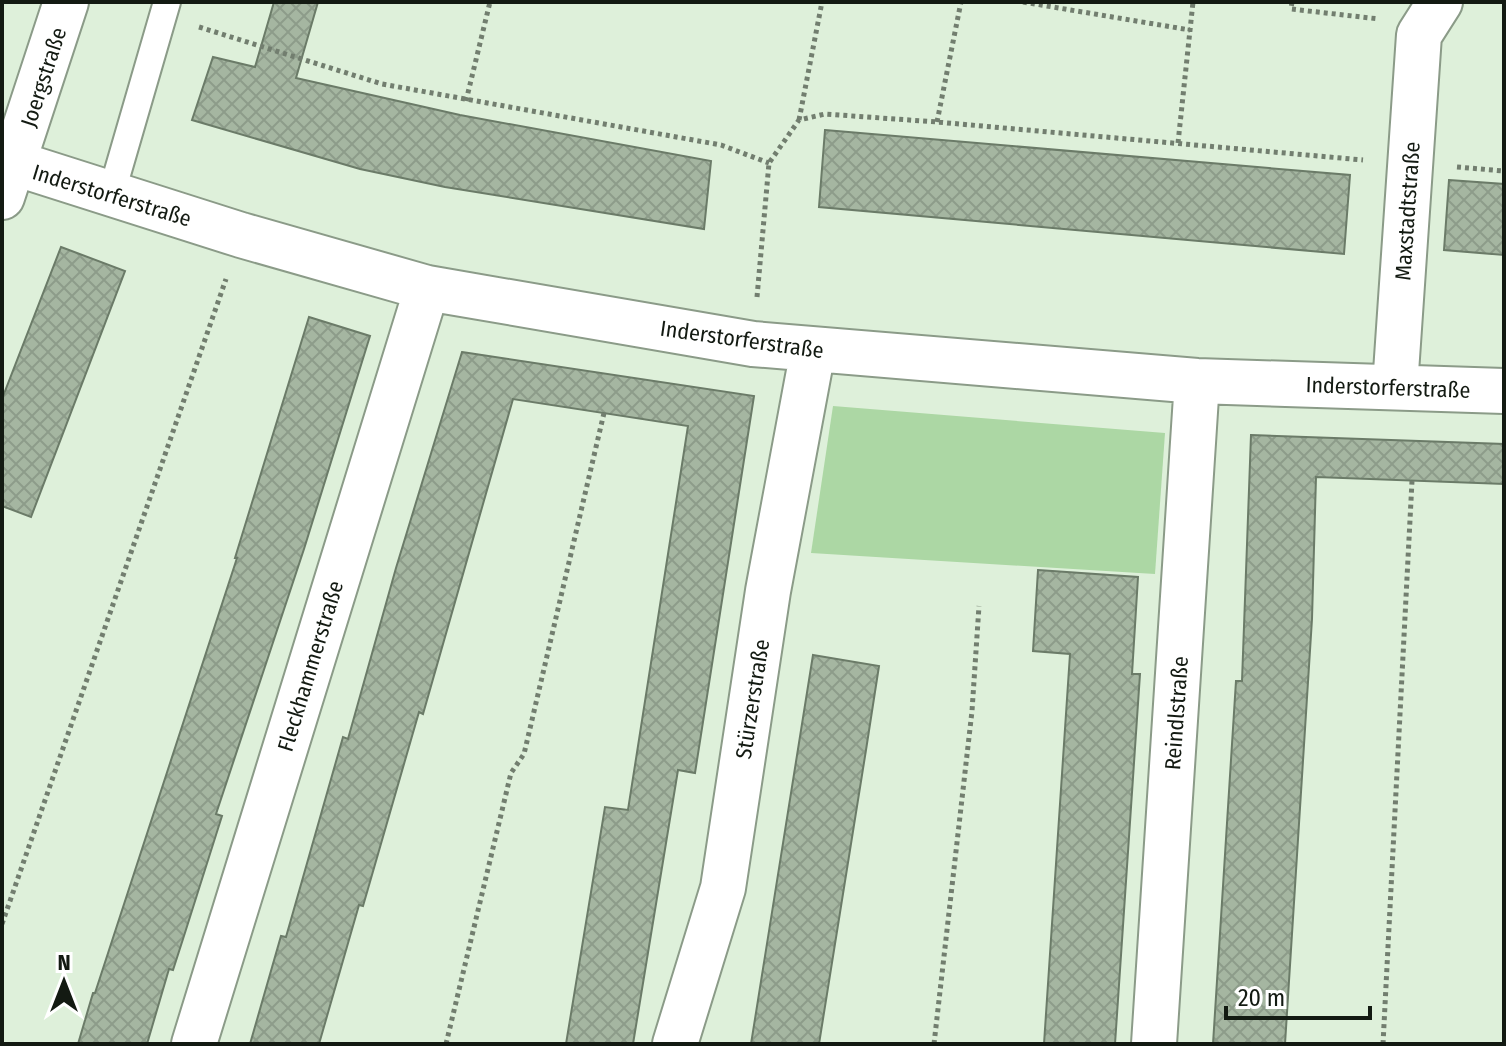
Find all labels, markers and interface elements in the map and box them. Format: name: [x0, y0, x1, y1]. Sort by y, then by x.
street label: Joergstraße: [15, 24, 72, 130]
street label: Maxstadtstraße: [1389, 141, 1426, 281]
street label: Inderstorferstraße: [29, 158, 195, 232]
street label: Inderstorferstraße: [659, 315, 825, 364]
street label: Inderstorferstraße: [1305, 371, 1471, 404]
street label: Fleckhammerstraße: [272, 578, 349, 755]
street label: Stürzerstraße: [730, 637, 775, 761]
street label: Reindlstraße: [1159, 655, 1194, 771]
north arrow: [24, 942, 104, 1022]
text: N: [57, 949, 71, 976]
scale bar: [1226, 970, 1370, 1020]
text: 20 m: [1238, 984, 1285, 1012]

